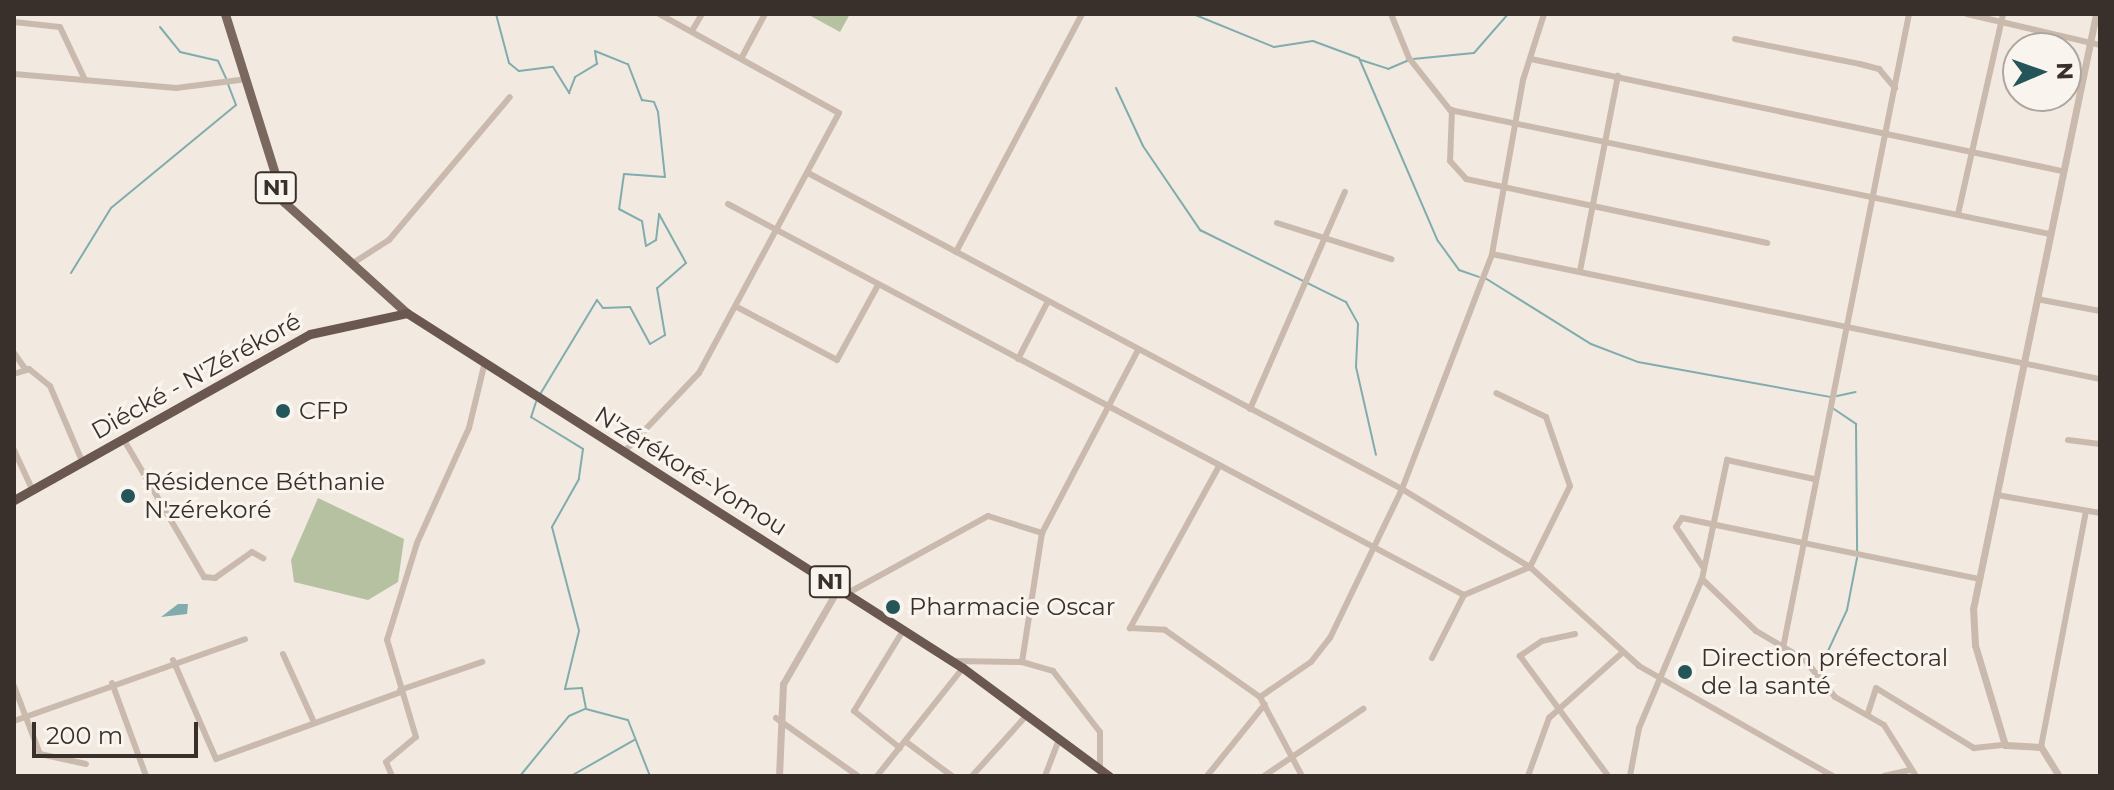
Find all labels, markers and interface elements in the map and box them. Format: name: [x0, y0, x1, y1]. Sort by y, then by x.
north arrow: [2002, 32, 2082, 112]
text: N: [2051, 62, 2078, 81]
road number: N1: [254, 170, 298, 206]
street label: Diécké - N'Zérékoré: [86, 306, 306, 446]
place label: CFP: [299, 397, 348, 425]
street label: N'zérékoré-Yomou: [589, 400, 793, 542]
marker: CFP: [274, 402, 292, 420]
place label: Résidence Béthanie N'zérekoré: [144, 468, 385, 524]
marker: Résidence Béthanie N'zérekoré: [119, 487, 137, 505]
road number: N1: [808, 564, 852, 600]
place label: Pharmacie Oscar: [909, 593, 1115, 621]
marker: Pharmacie Oscar: [884, 598, 902, 616]
place label: Direction préfectoral de la santé: [1701, 644, 1948, 700]
marker: Direction préfectoral de la santé: [1676, 663, 1694, 681]
scale bar: [36, 706, 202, 756]
text: 200 m: [46, 721, 123, 750]

